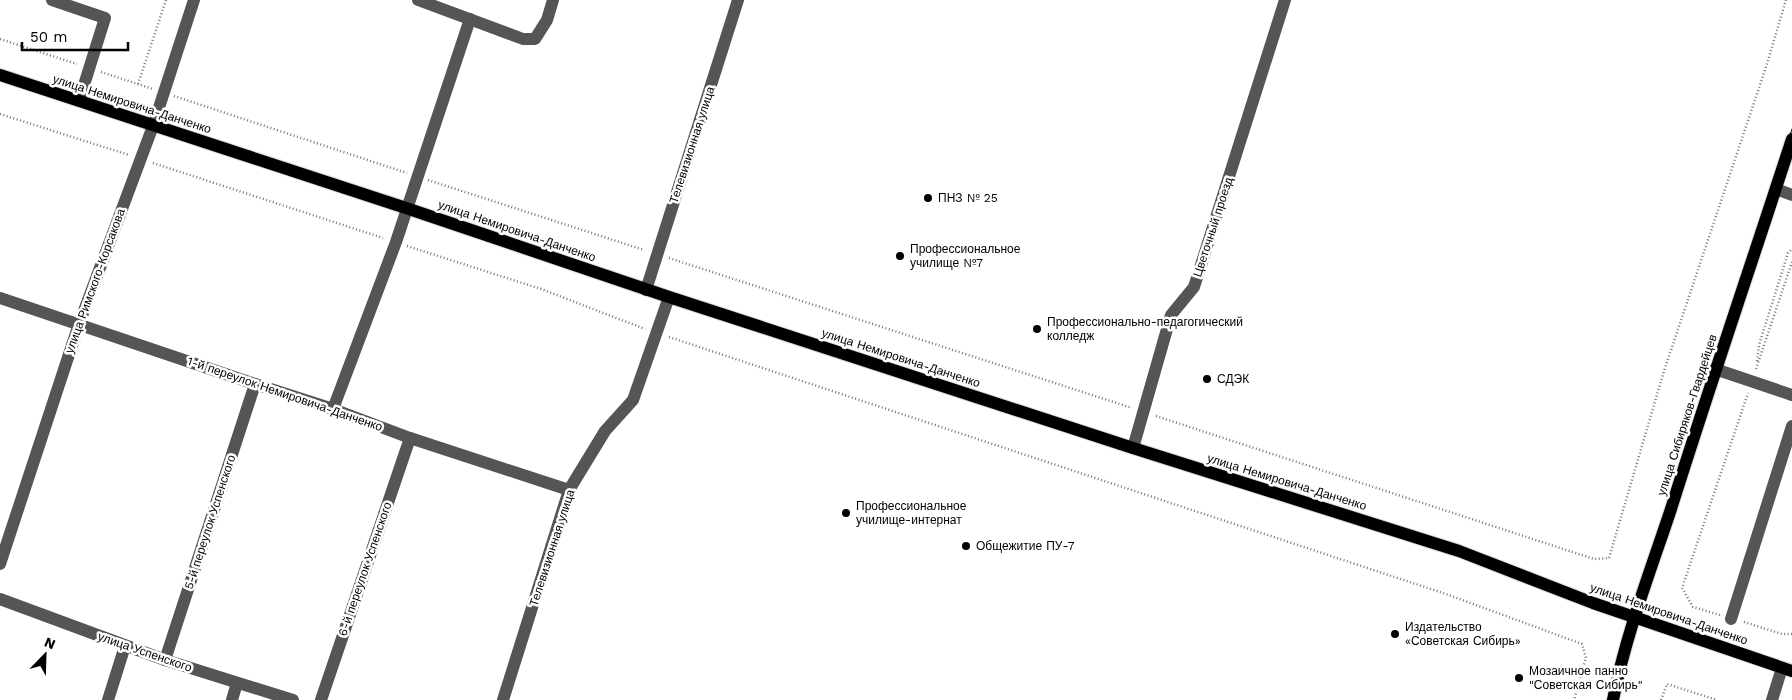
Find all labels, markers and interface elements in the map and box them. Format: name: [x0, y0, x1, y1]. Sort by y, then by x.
scale bar: [22, 20, 129, 52]
text: 50 m: [30, 28, 67, 46]
street label: улица Немировича-Данченко: [51, 72, 213, 136]
street label: Телевизионная улица: [666, 84, 718, 205]
street label: Цветочный проезд: [1190, 175, 1236, 279]
place label: ПНЗ № 25: [938, 191, 998, 205]
marker: ПНЗ № 25: [922, 192, 934, 204]
street label: улица Немировича-Данченко: [436, 197, 598, 265]
street label: улица Римского-Корсакова: [62, 206, 128, 355]
place label: Профессиональное училище №7: [910, 242, 1021, 270]
marker: Профессиональное училище №7: [894, 250, 906, 262]
place label: Профессионально-педагогический колледж: [1047, 315, 1243, 343]
marker: Профессионально-педагогический колледж: [1031, 323, 1043, 335]
street label: улица Немировича-Данченко: [820, 326, 982, 390]
street label: улица Сибиряков-Гвардейцев: [1654, 333, 1720, 497]
street label: 1-й переулок Немировича-Данченко: [185, 354, 385, 434]
place label: СДЭК: [1217, 372, 1249, 386]
marker: СДЭК: [1201, 373, 1213, 385]
street label: улица Немировича-Данченко: [1206, 451, 1369, 513]
street label: 5-й переулок Успенского: [182, 453, 238, 591]
street label: Телевизионная улица: [526, 487, 578, 608]
place label: Профессиональное училище-интернат: [856, 499, 967, 527]
street label: 6-й переулок Успенского: [335, 500, 395, 638]
marker: Профессиональное училище-интернат: [840, 507, 852, 519]
place label: Общежитие ПУ-7: [976, 539, 1075, 553]
marker: Общежитие ПУ-7: [960, 540, 972, 552]
street label: улица Немировича-Данченко: [1588, 580, 1750, 648]
place label: Издательство «Советская Сибирь»: [1405, 620, 1521, 648]
marker: Издательство «Советская Сибирь»: [1389, 628, 1401, 640]
street label: улица Успенского: [96, 629, 194, 675]
north arrow: [20, 630, 70, 680]
text: N: [42, 634, 58, 652]
place label: Мозаичное панно "Советская Сибирь": [1529, 664, 1643, 692]
marker: Мозаичное панно "Советская Сибирь": [1513, 672, 1525, 684]

